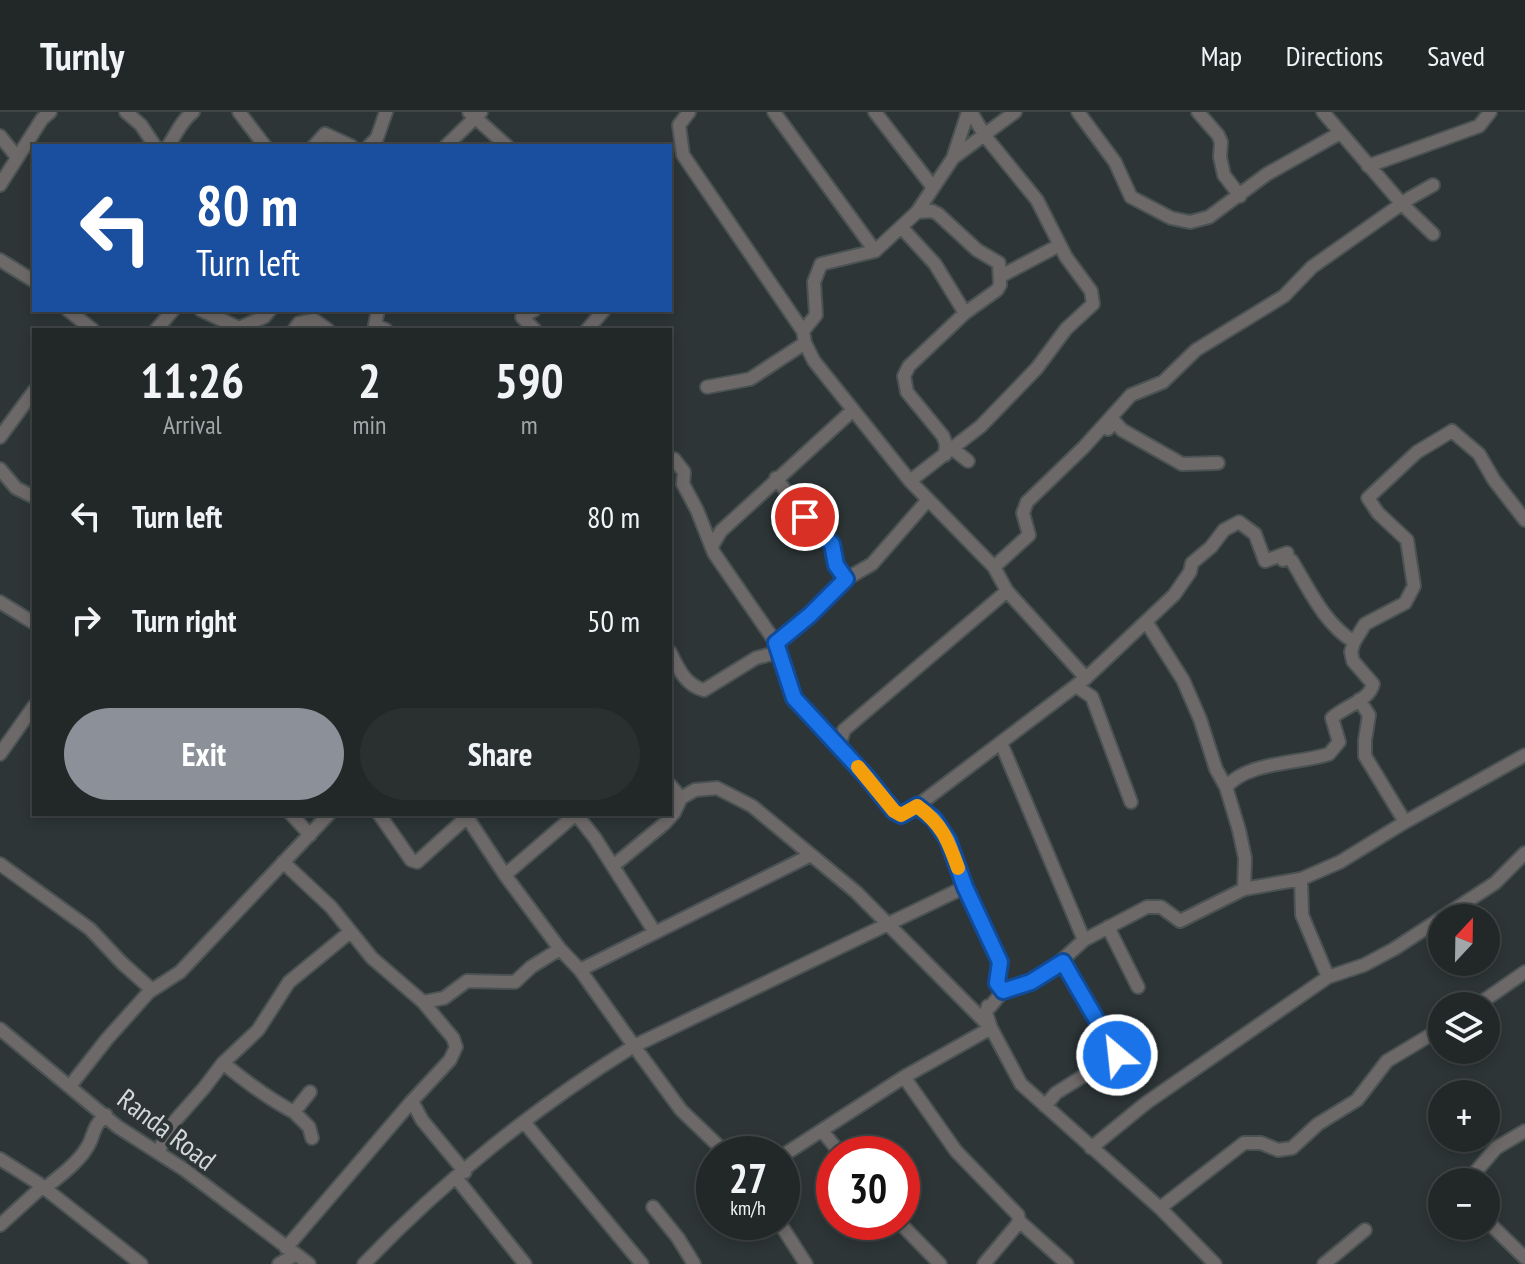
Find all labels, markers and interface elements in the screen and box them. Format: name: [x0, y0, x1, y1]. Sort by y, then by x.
text: Turnly: [40, 31, 124, 80]
text: Map: [1201, 37, 1242, 74]
text: Directions: [1286, 37, 1383, 74]
text: Saved: [1427, 37, 1485, 74]
text: 80 m: [196, 169, 298, 241]
icon: left: [64, 176, 168, 280]
text: Turn left: [196, 239, 300, 286]
text: 11:26: [140, 349, 244, 411]
text: 2: [358, 349, 381, 411]
text: 590: [495, 349, 564, 411]
text: Arrival: [163, 408, 222, 441]
text: min: [352, 408, 386, 441]
text: m: [521, 408, 538, 441]
pin: [771, 483, 839, 551]
icon: left: [64, 494, 108, 538]
icon: arrive: [783, 495, 827, 539]
text: Turn left: [132, 497, 222, 536]
text: 80 m: [587, 497, 640, 536]
icon: right: [64, 598, 108, 642]
text: Turn right: [132, 601, 236, 640]
text: 50 m: [587, 601, 640, 640]
button: Exit: [64, 708, 344, 800]
button: Share: [360, 708, 640, 800]
north arrow: [1428, 904, 1500, 976]
map controls: [1428, 904, 1500, 1240]
button: layers: [1428, 992, 1500, 1064]
position arrow: [1075, 1013, 1159, 1097]
street label: Randa Road: [110, 1080, 224, 1178]
button: +: [1428, 1080, 1500, 1152]
speed limit sign: 30: [816, 1136, 920, 1240]
text: 27: [729, 1152, 767, 1204]
button: −: [1428, 1168, 1500, 1240]
text: km/h: [730, 1195, 766, 1221]

